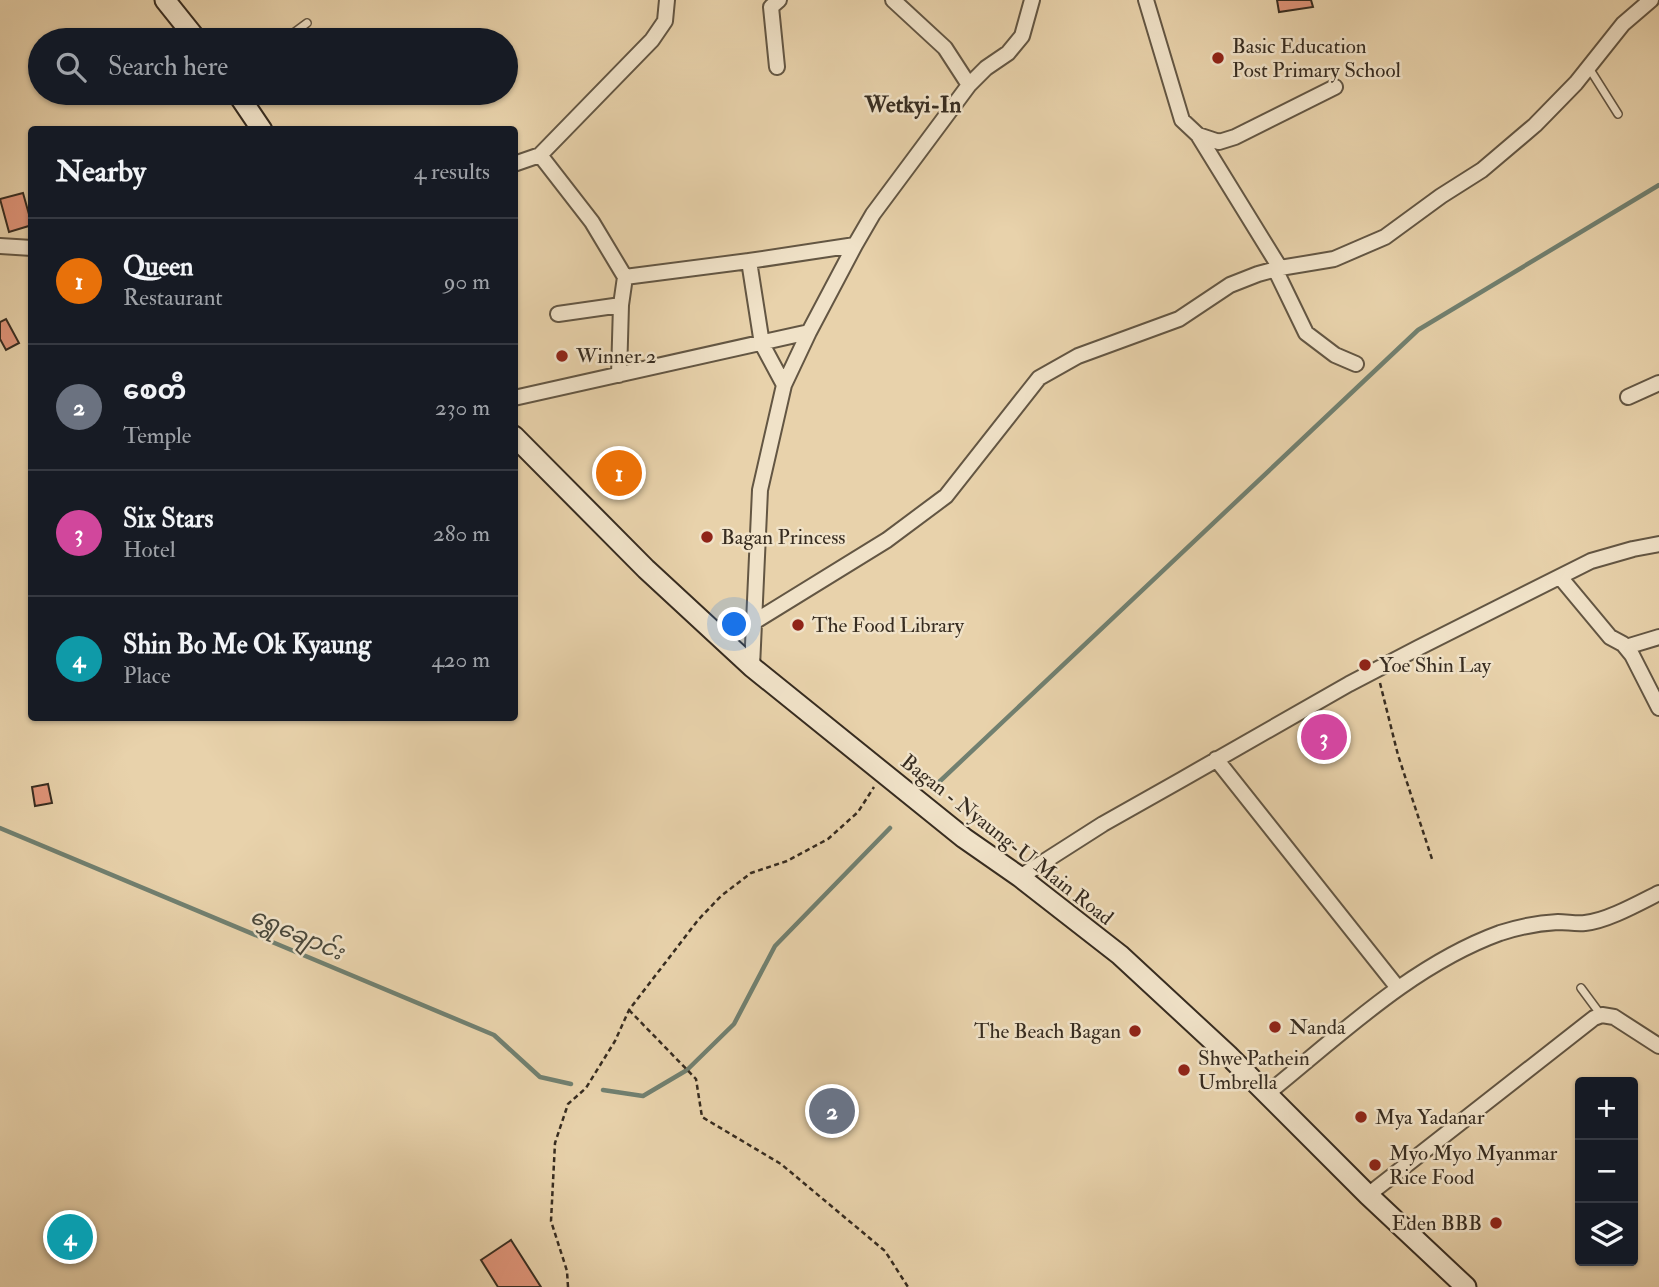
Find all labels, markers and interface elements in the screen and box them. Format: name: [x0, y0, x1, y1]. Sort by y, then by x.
search box: [28, 28, 518, 105]
place label: Basic Education Post Primary School: [1232, 33, 1401, 84]
icon: search: [52, 48, 90, 86]
marker: Basic Education Post Primary School: [1210, 50, 1226, 66]
text: Search here: [108, 51, 228, 83]
district label: Wetkyi-In: [864, 90, 961, 120]
text: Nearby: [56, 153, 146, 190]
text: 4 results: [414, 157, 490, 186]
text: Queen: [123, 251, 194, 283]
text: 1: [75, 267, 83, 296]
text: 90 m: [444, 267, 490, 296]
text: Restaurant: [123, 283, 223, 312]
place label: Winner 2: [575, 343, 656, 370]
marker: Winner 2: [554, 348, 570, 364]
text: စေတီ: [123, 375, 186, 407]
text: 2: [73, 393, 85, 422]
text: 230 m: [435, 393, 490, 422]
text: Temple: [123, 421, 191, 450]
pin: 1: [596, 447, 642, 499]
text: Six Stars: [123, 503, 213, 535]
text: 3: [75, 519, 83, 548]
text: 280 m: [433, 519, 490, 548]
place label: Bagan Princess: [721, 524, 846, 551]
marker: Bagan Princess: [699, 529, 715, 545]
text: Hotel: [123, 535, 176, 564]
your location: [717, 607, 751, 641]
place label: The Food Library: [812, 612, 965, 639]
marker: The Food Library: [790, 617, 806, 633]
text: Shin Bo Me Ok Kyaung: [123, 629, 371, 661]
text: 4: [73, 645, 85, 674]
text: 420 m: [431, 645, 490, 674]
place label: Yoe Shin Lay: [1379, 652, 1492, 679]
marker: Yoe Shin Lay: [1357, 657, 1373, 673]
text: Place: [123, 661, 171, 690]
pin: 3: [1301, 711, 1347, 763]
street label: Bagan - Nyaung-U Main Road: [895, 749, 1119, 932]
water label: ရွှေချောင်း: [244, 899, 351, 971]
place label: Nanda: [1289, 1014, 1346, 1041]
place label: The Beach Bagan: [974, 1018, 1121, 1045]
marker: Nanda: [1267, 1019, 1283, 1035]
marker: The Beach Bagan: [1127, 1023, 1143, 1039]
place label: Shwe Pathein Umbrella: [1198, 1045, 1310, 1096]
marker: Shwe Pathein Umbrella: [1176, 1062, 1192, 1078]
map controls: [1575, 1077, 1638, 1266]
button: +: [1575, 1077, 1638, 1140]
pin: 2: [809, 1085, 855, 1137]
place label: Mya Yadanar: [1375, 1104, 1485, 1131]
marker: Mya Yadanar: [1353, 1109, 1369, 1125]
place label: Myo Myo Myanmar Rice Food: [1389, 1140, 1558, 1191]
button: −: [1575, 1140, 1638, 1203]
marker: Myo Myo Myanmar Rice Food: [1367, 1157, 1383, 1173]
button: layers: [1575, 1203, 1638, 1266]
place label: Eden BBB: [1391, 1210, 1482, 1237]
pin: 4: [47, 1211, 93, 1263]
marker: Eden BBB: [1488, 1215, 1504, 1231]

